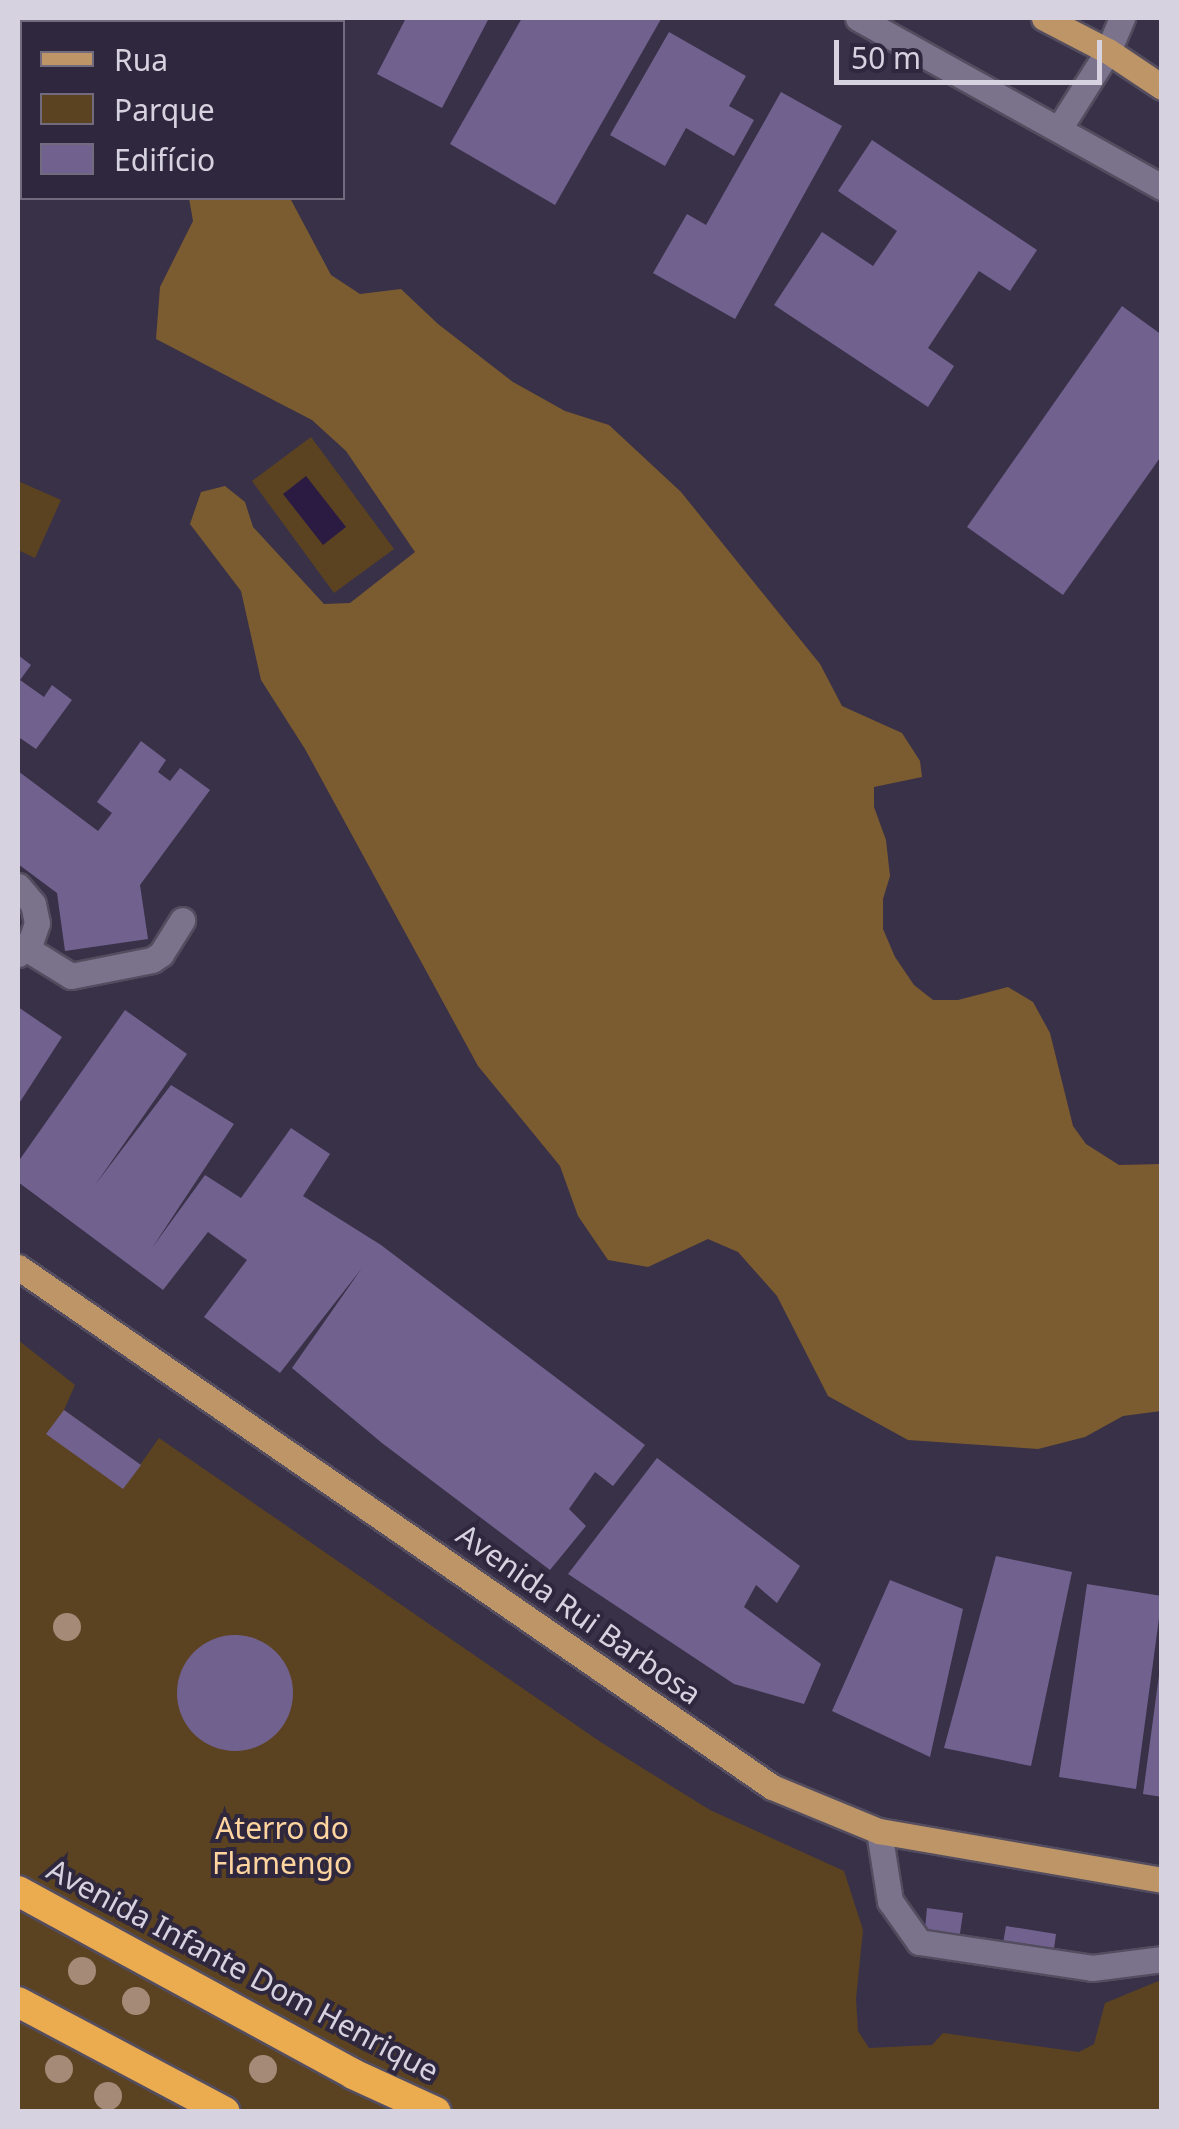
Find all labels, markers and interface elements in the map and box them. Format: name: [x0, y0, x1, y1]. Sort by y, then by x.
legend: [20, 20, 345, 200]
scale bar: [839, 20, 1106, 82]
text: 50 m: [851, 37, 921, 78]
text: Rua: [114, 39, 168, 80]
text: Parque: [114, 89, 215, 130]
text: Edifício: [114, 139, 215, 180]
street label: Avenida Rui Barbosa: [450, 1516, 708, 1712]
park label: Aterro do Flamengo: [212, 1810, 352, 1880]
street label: Avenida Infante Dom Henrique: [41, 1851, 445, 2089]

